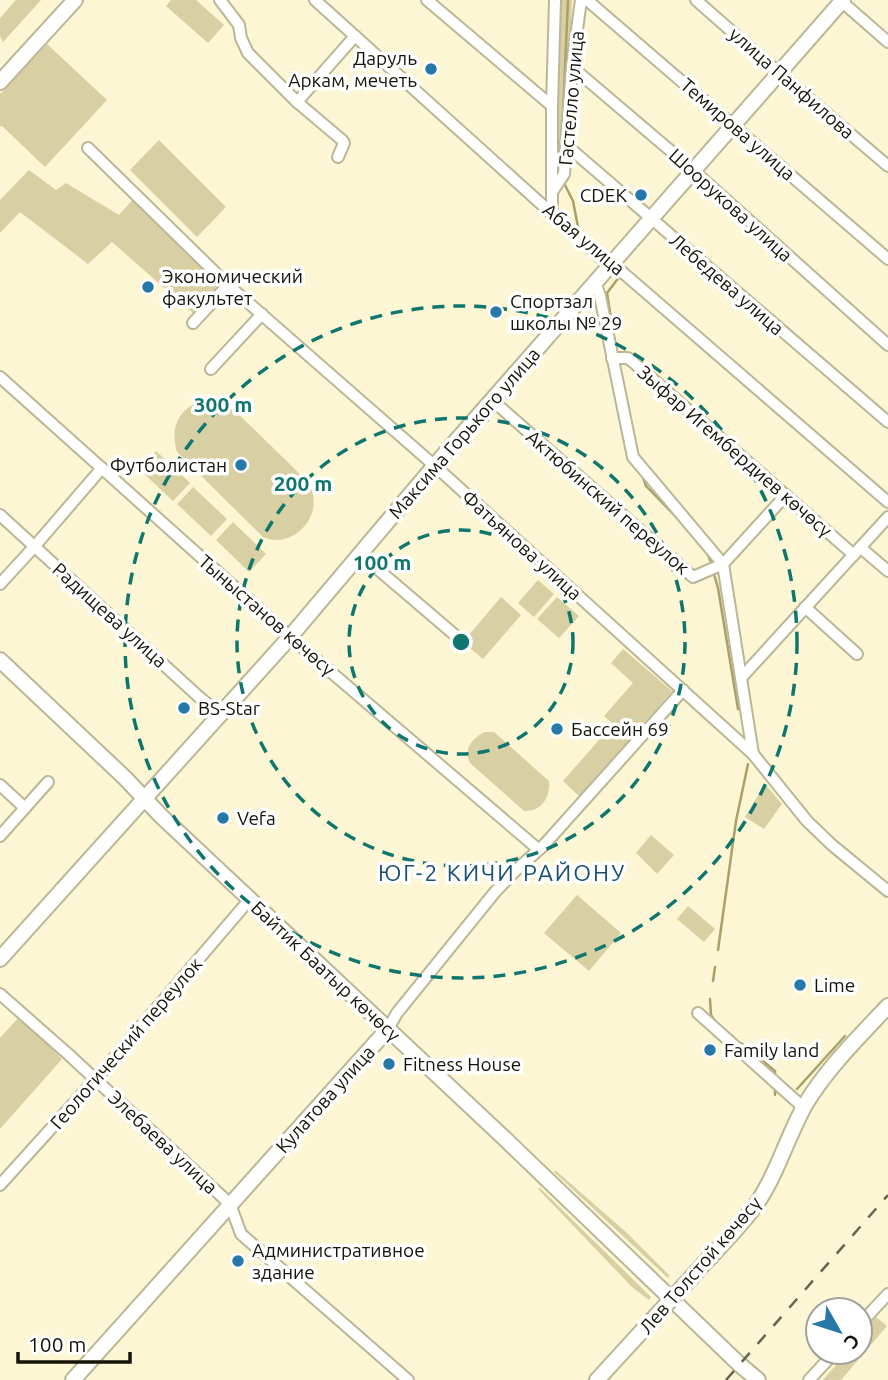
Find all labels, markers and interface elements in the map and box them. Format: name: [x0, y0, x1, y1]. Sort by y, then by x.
street label: улица Панфилова: [725, 23, 859, 143]
street label: Гастелло улица: [554, 30, 588, 166]
place label: Даруль Аркам, мечеть: [288, 47, 417, 91]
marker: Даруль Аркам, мечеть: [423, 61, 439, 77]
street label: Темирова улица: [676, 73, 800, 185]
street label: Шоорукова улица: [665, 144, 797, 266]
place label: CDEK: [580, 184, 627, 206]
marker: CDEK: [633, 187, 649, 203]
street label: Абая улица: [539, 198, 629, 280]
street label: Лебедева улица: [666, 229, 788, 339]
place label: Экономический факультет: [162, 265, 303, 309]
marker: Экономический факультет: [140, 279, 156, 295]
place label: Спортзал школы № 29: [510, 290, 622, 334]
marker: Спортзал школы № 29: [488, 304, 504, 320]
street label: Максима Горького улица: [384, 343, 544, 523]
street label: Зыфар Игембердиев көчөсү: [633, 361, 837, 541]
text: 300 m: [194, 392, 252, 416]
street label: Актюбинский переулок: [522, 425, 694, 579]
place label: Футболистан: [110, 454, 227, 476]
marker: Футболистан: [233, 457, 249, 473]
text: 200 m: [274, 471, 332, 495]
street label: Фатьянова улица: [458, 486, 586, 604]
street label: Тыныстанов көчөсү: [194, 550, 340, 680]
text: 100 m: [353, 550, 411, 574]
street label: Радищева улица: [48, 558, 172, 672]
centre of rings: [449, 630, 473, 654]
place label: BS-Star: [198, 697, 260, 719]
marker: BS-Star: [176, 700, 192, 716]
place label: Бассейн 69: [571, 718, 669, 740]
marker: Бассейн 69: [549, 721, 565, 737]
place label: Vefa: [237, 807, 276, 829]
marker: Vefa: [215, 810, 231, 826]
district label: ЮГ-2 КИЧИ РАЙОНУ: [378, 860, 626, 885]
street label: Байтик Баатыр көчөсү: [247, 896, 405, 1046]
street label: Геологический переулок: [46, 953, 207, 1133]
place label: Lime: [814, 974, 855, 996]
marker: Lime: [792, 977, 808, 993]
place label: Family land: [724, 1039, 819, 1061]
street label: Кулатова улица: [271, 1041, 379, 1157]
marker: Family land: [702, 1042, 718, 1058]
place label: Fitness House: [403, 1053, 521, 1075]
marker: Fitness House: [381, 1056, 397, 1072]
street label: Элебаева улица: [104, 1086, 222, 1198]
street label: Лев Толстой көчөсү: [634, 1192, 766, 1338]
place label: Административное здание: [252, 1239, 425, 1283]
marker: Административное здание: [230, 1253, 246, 1269]
north arrow: [804, 1296, 874, 1366]
scale bar: [18, 1320, 130, 1364]
text: С: [840, 1330, 865, 1353]
text: 100 m: [28, 1332, 86, 1356]

